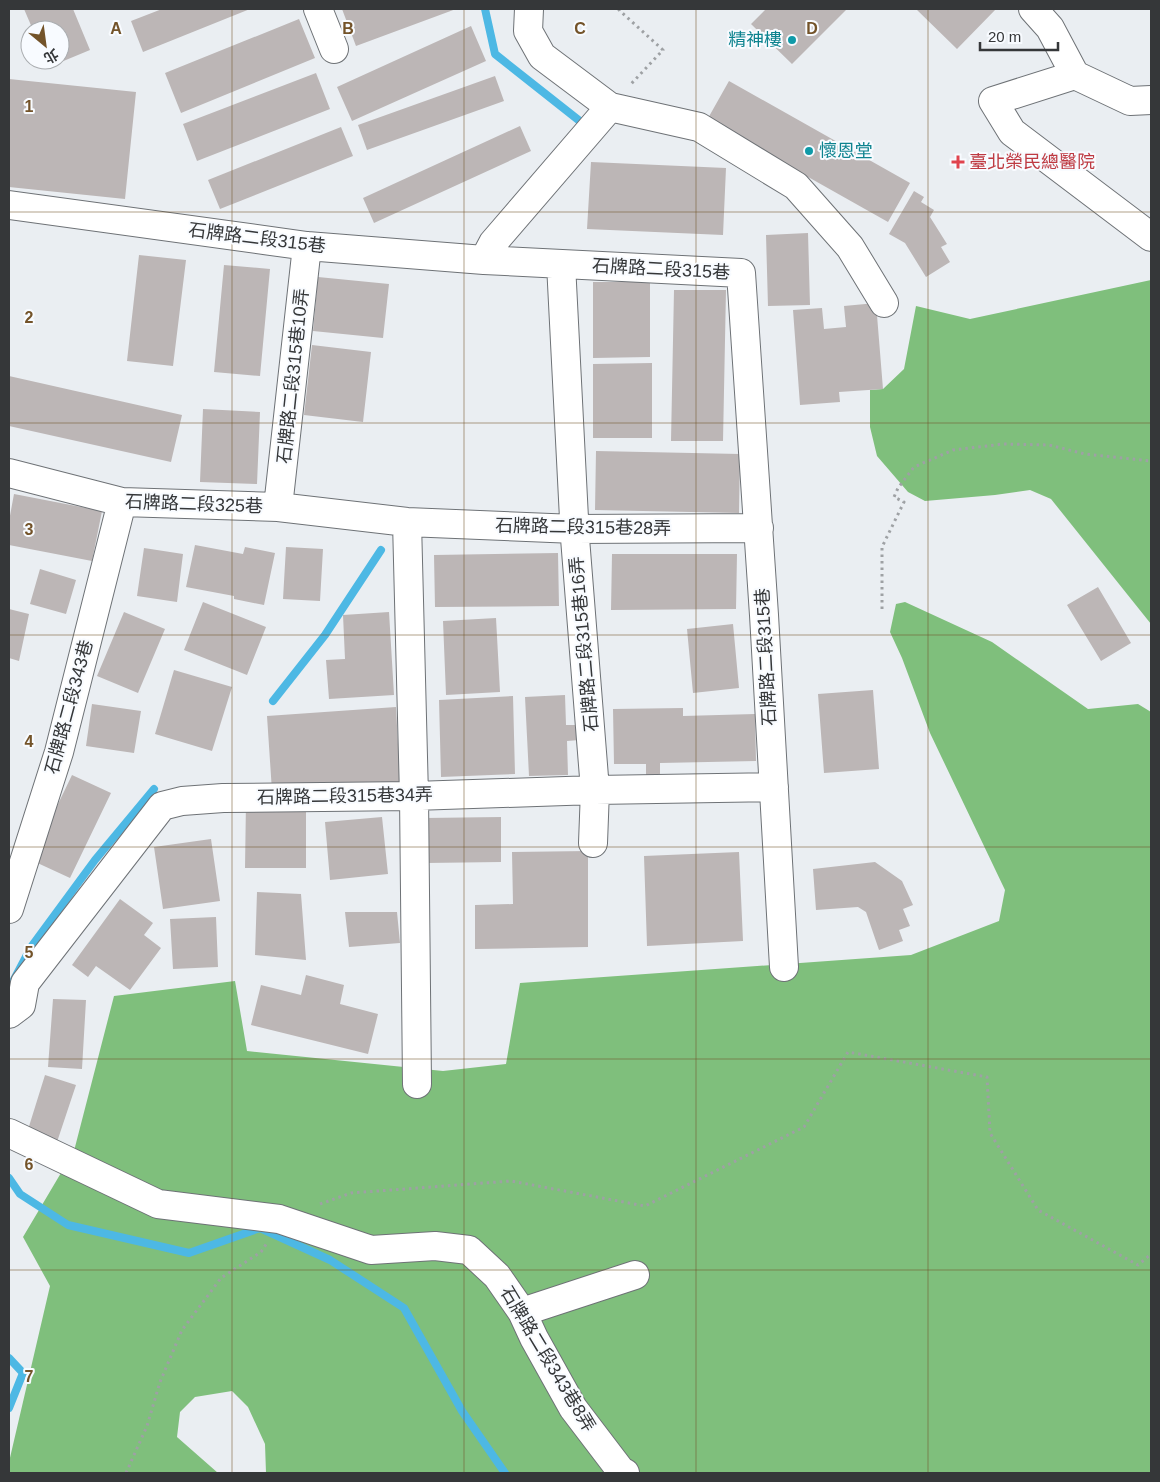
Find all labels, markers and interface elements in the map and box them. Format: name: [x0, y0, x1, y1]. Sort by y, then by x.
north arrow: [20, 20, 70, 70]
text: A: [110, 20, 122, 37]
text: B: [342, 20, 354, 37]
text: C: [574, 20, 586, 37]
text: D: [806, 20, 818, 37]
scale bar: [980, 20, 1058, 52]
text: 20 m: [988, 28, 1021, 45]
place label: 精神樓: [728, 30, 782, 50]
marker: 精神樓: [786, 34, 798, 46]
text: 北: [41, 46, 61, 67]
text: 1: [25, 98, 34, 115]
place label: 懷恩堂: [819, 141, 873, 161]
marker: 懷恩堂: [803, 145, 815, 157]
place label: 臺北榮民總醫院: [969, 152, 1095, 172]
marker: 臺北榮民總醫院: [951, 155, 965, 169]
street label: 石牌路二段315巷: [187, 220, 327, 256]
street label: 石牌路二段315巷: [592, 255, 730, 283]
street label: 石牌路二段315巷10弄: [274, 287, 312, 465]
text: 2: [25, 309, 34, 326]
street label: 石牌路二段325巷: [125, 492, 263, 516]
street label: 石牌路二段315巷28弄: [495, 515, 671, 539]
text: 3: [25, 521, 34, 538]
street label: 石牌路二段315巷16弄: [566, 555, 602, 733]
street label: 石牌路二段315巷: [752, 588, 780, 726]
street label: 石牌路二段343巷: [41, 638, 97, 776]
text: 4: [25, 733, 34, 750]
street label: 石牌路二段315巷34弄: [257, 784, 433, 808]
text: 5: [25, 944, 34, 961]
text: 6: [25, 1156, 34, 1173]
street label: 石牌路二段343巷8弄: [497, 1283, 599, 1435]
text: 7: [25, 1368, 34, 1385]

